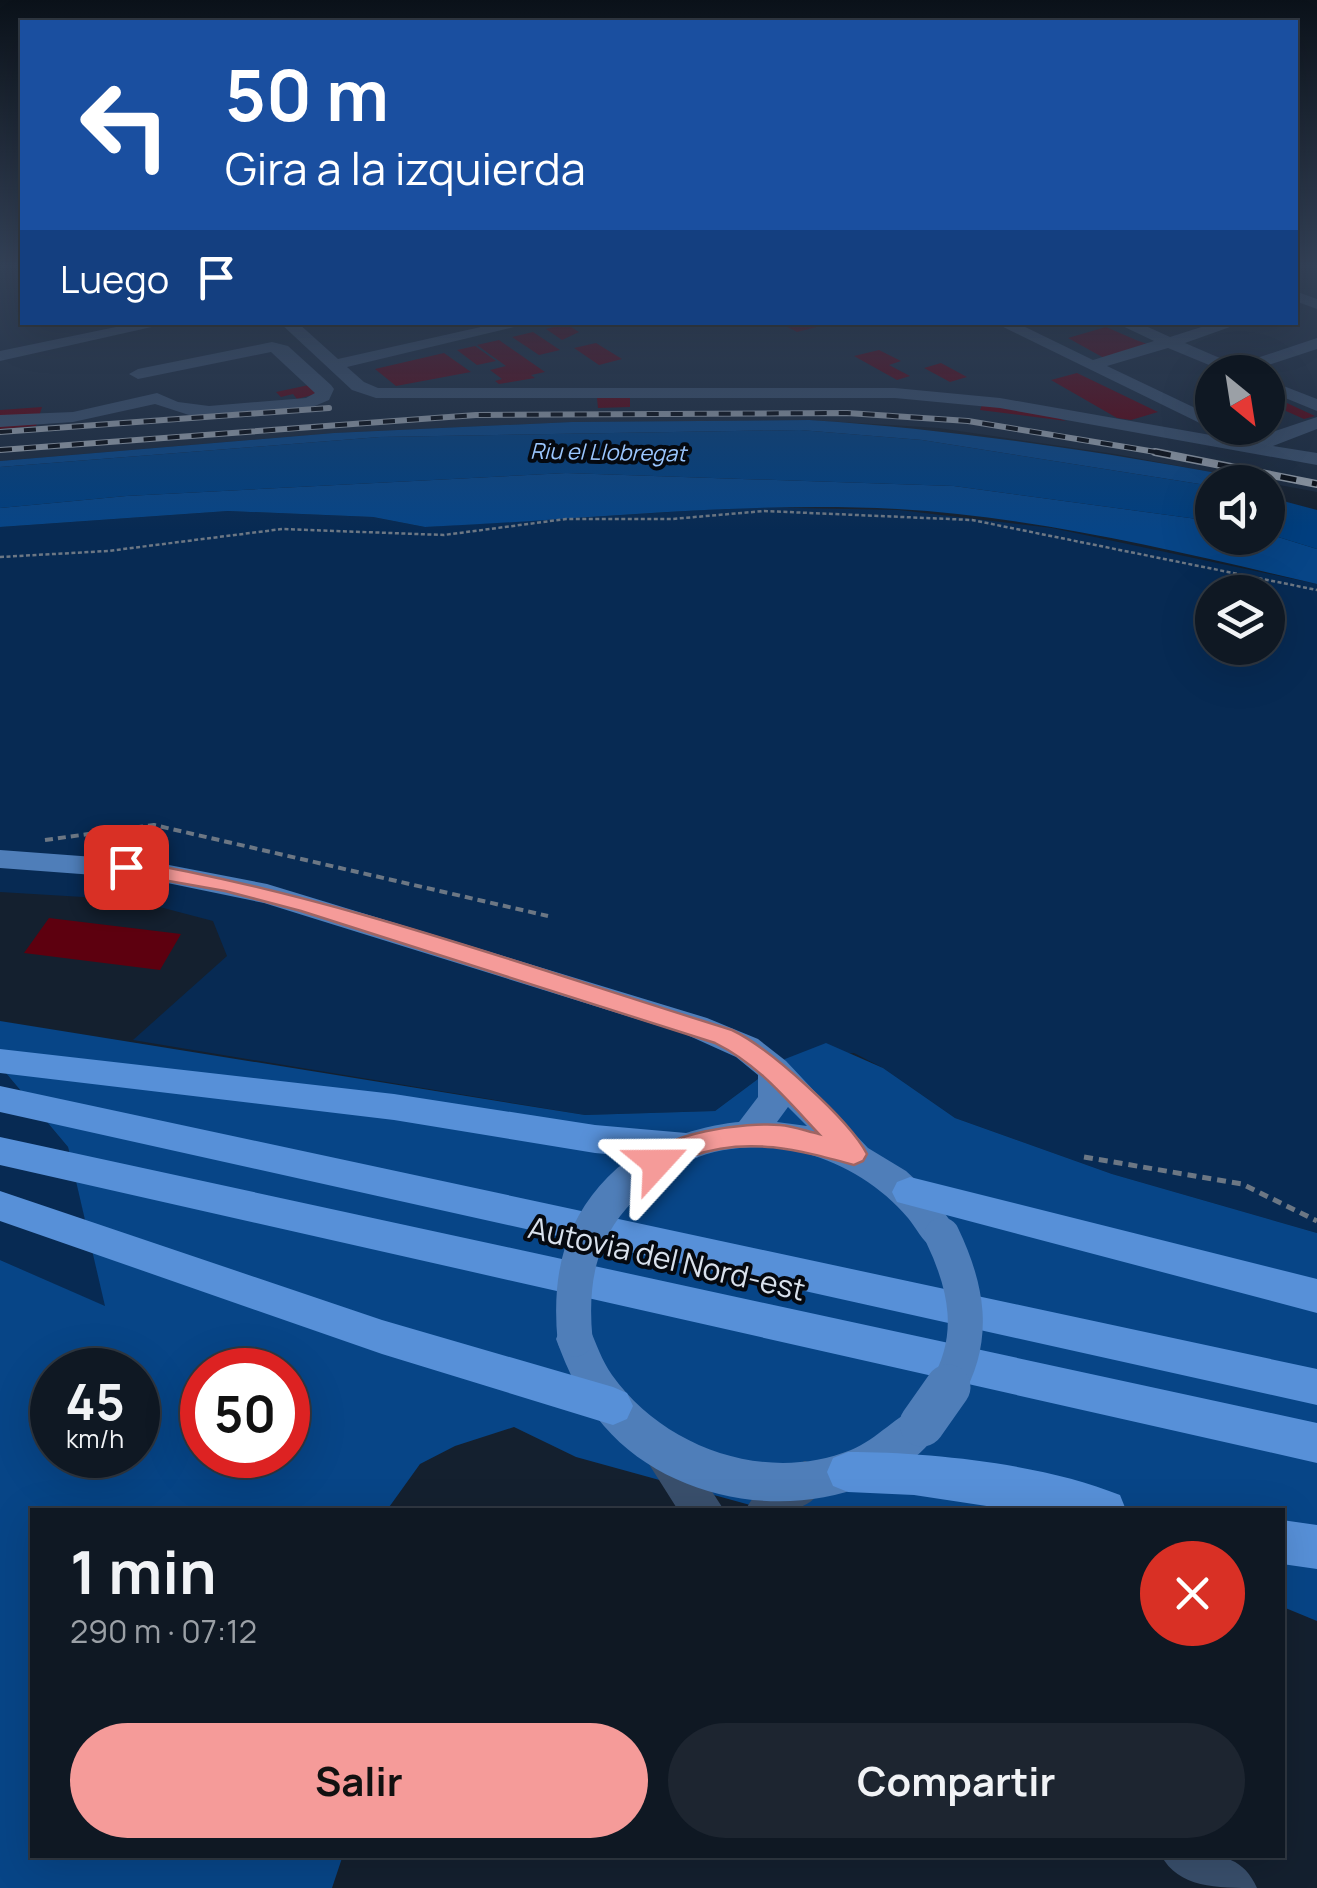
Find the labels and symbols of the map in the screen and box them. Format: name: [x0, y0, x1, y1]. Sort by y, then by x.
north arrow: [1195, 355, 1285, 445]
water label: Riu el Llobregat: [530, 436, 688, 468]
pin: [84, 825, 169, 910]
position arrow: [605, 1111, 709, 1215]
street label: Autovia del Nord-est: [524, 1206, 810, 1310]
speed limit sign: 50: [180, 1348, 310, 1478]

